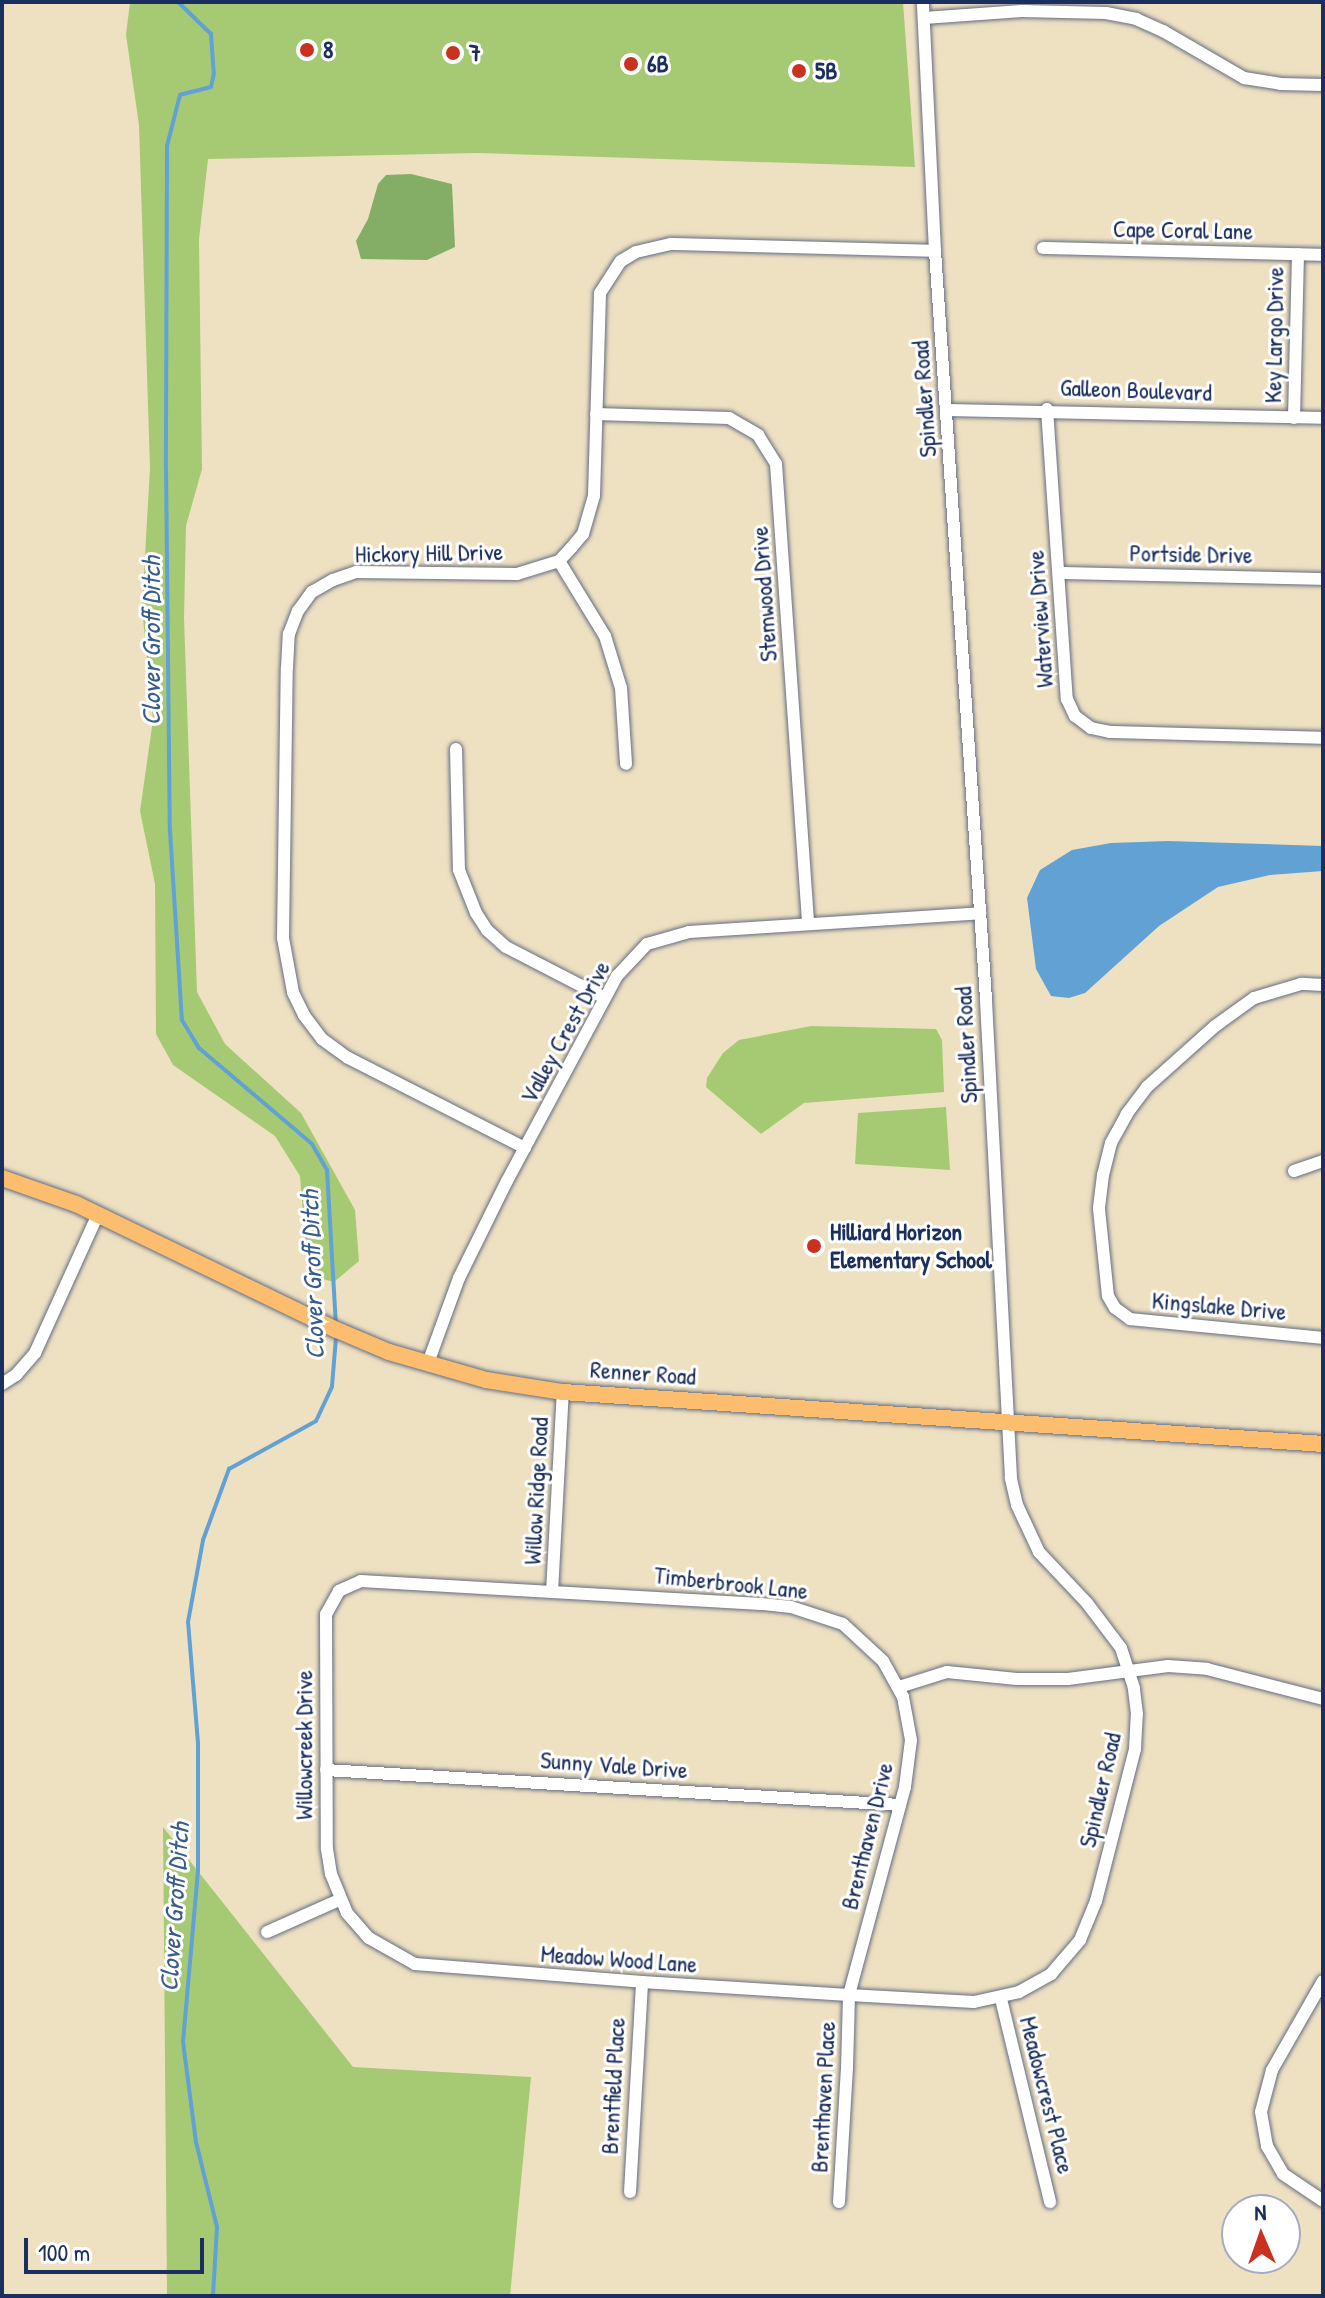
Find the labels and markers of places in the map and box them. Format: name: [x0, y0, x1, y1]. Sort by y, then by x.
place label: 8: [323, 36, 333, 64]
place label: 7: [469, 39, 481, 67]
marker: 8: [298, 41, 316, 59]
marker: 7: [444, 44, 462, 62]
place label: 6B: [647, 50, 669, 78]
marker: 6B: [622, 55, 640, 73]
place label: 5B: [815, 57, 837, 85]
marker: 5B: [790, 62, 808, 80]
place label: Hilliard Horizon Elementary School: [830, 1218, 992, 1274]
marker: Hilliard Horizon Elementary School: [805, 1237, 823, 1255]

